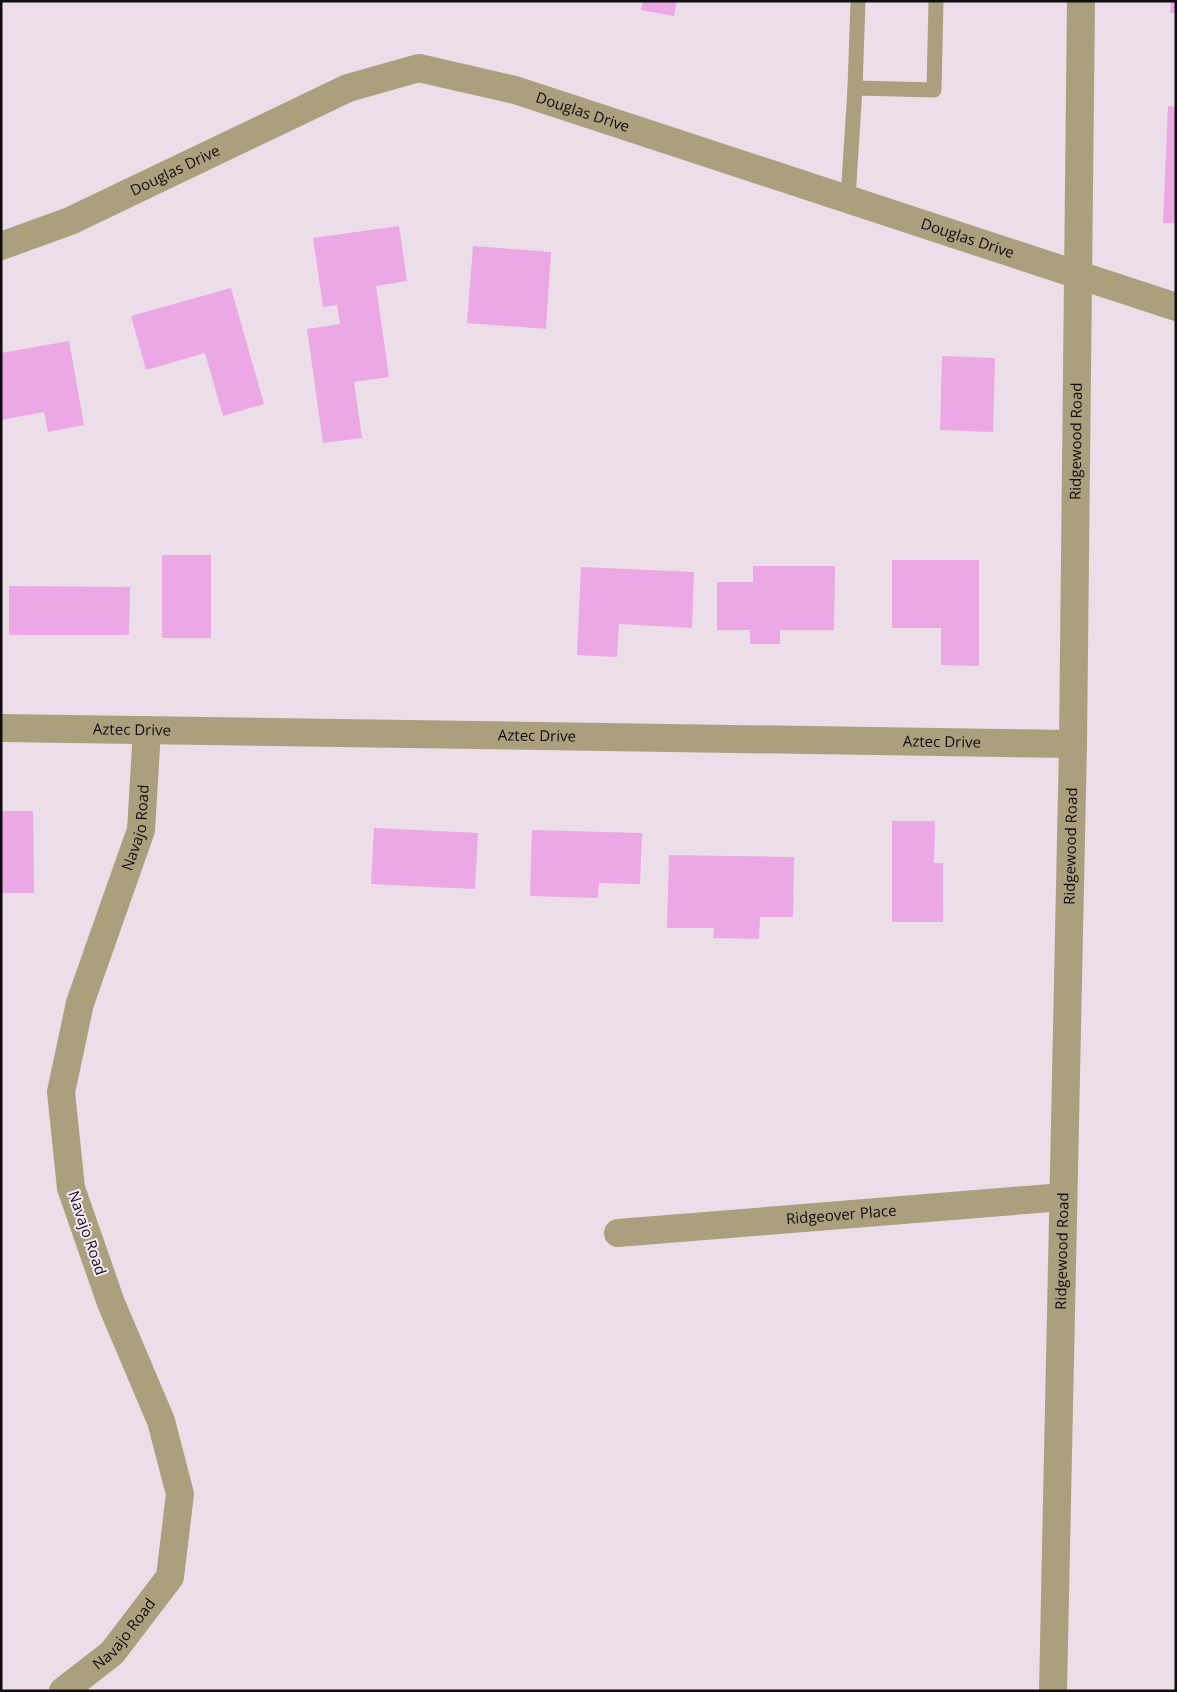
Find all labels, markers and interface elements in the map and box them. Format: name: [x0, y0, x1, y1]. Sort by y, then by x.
street label: Douglas Drive: [534, 87, 632, 136]
street label: Douglas Drive: [127, 140, 223, 200]
street label: Douglas Drive: [918, 213, 1017, 262]
street label: Ridgewood Road: [1065, 382, 1086, 500]
street label: Aztec Drive: [93, 718, 171, 740]
street label: Aztec Drive: [498, 724, 576, 746]
street label: Aztec Drive: [903, 730, 981, 752]
street label: Navajo Road: [116, 784, 153, 873]
street label: Ridgewood Road: [1059, 787, 1081, 905]
street label: Navajo Road: [64, 1188, 112, 1278]
street label: Ridgewood Road: [1050, 1192, 1073, 1310]
street label: Ridgeover Place: [785, 1200, 897, 1228]
street label: Navajo Road: [88, 1594, 159, 1674]

